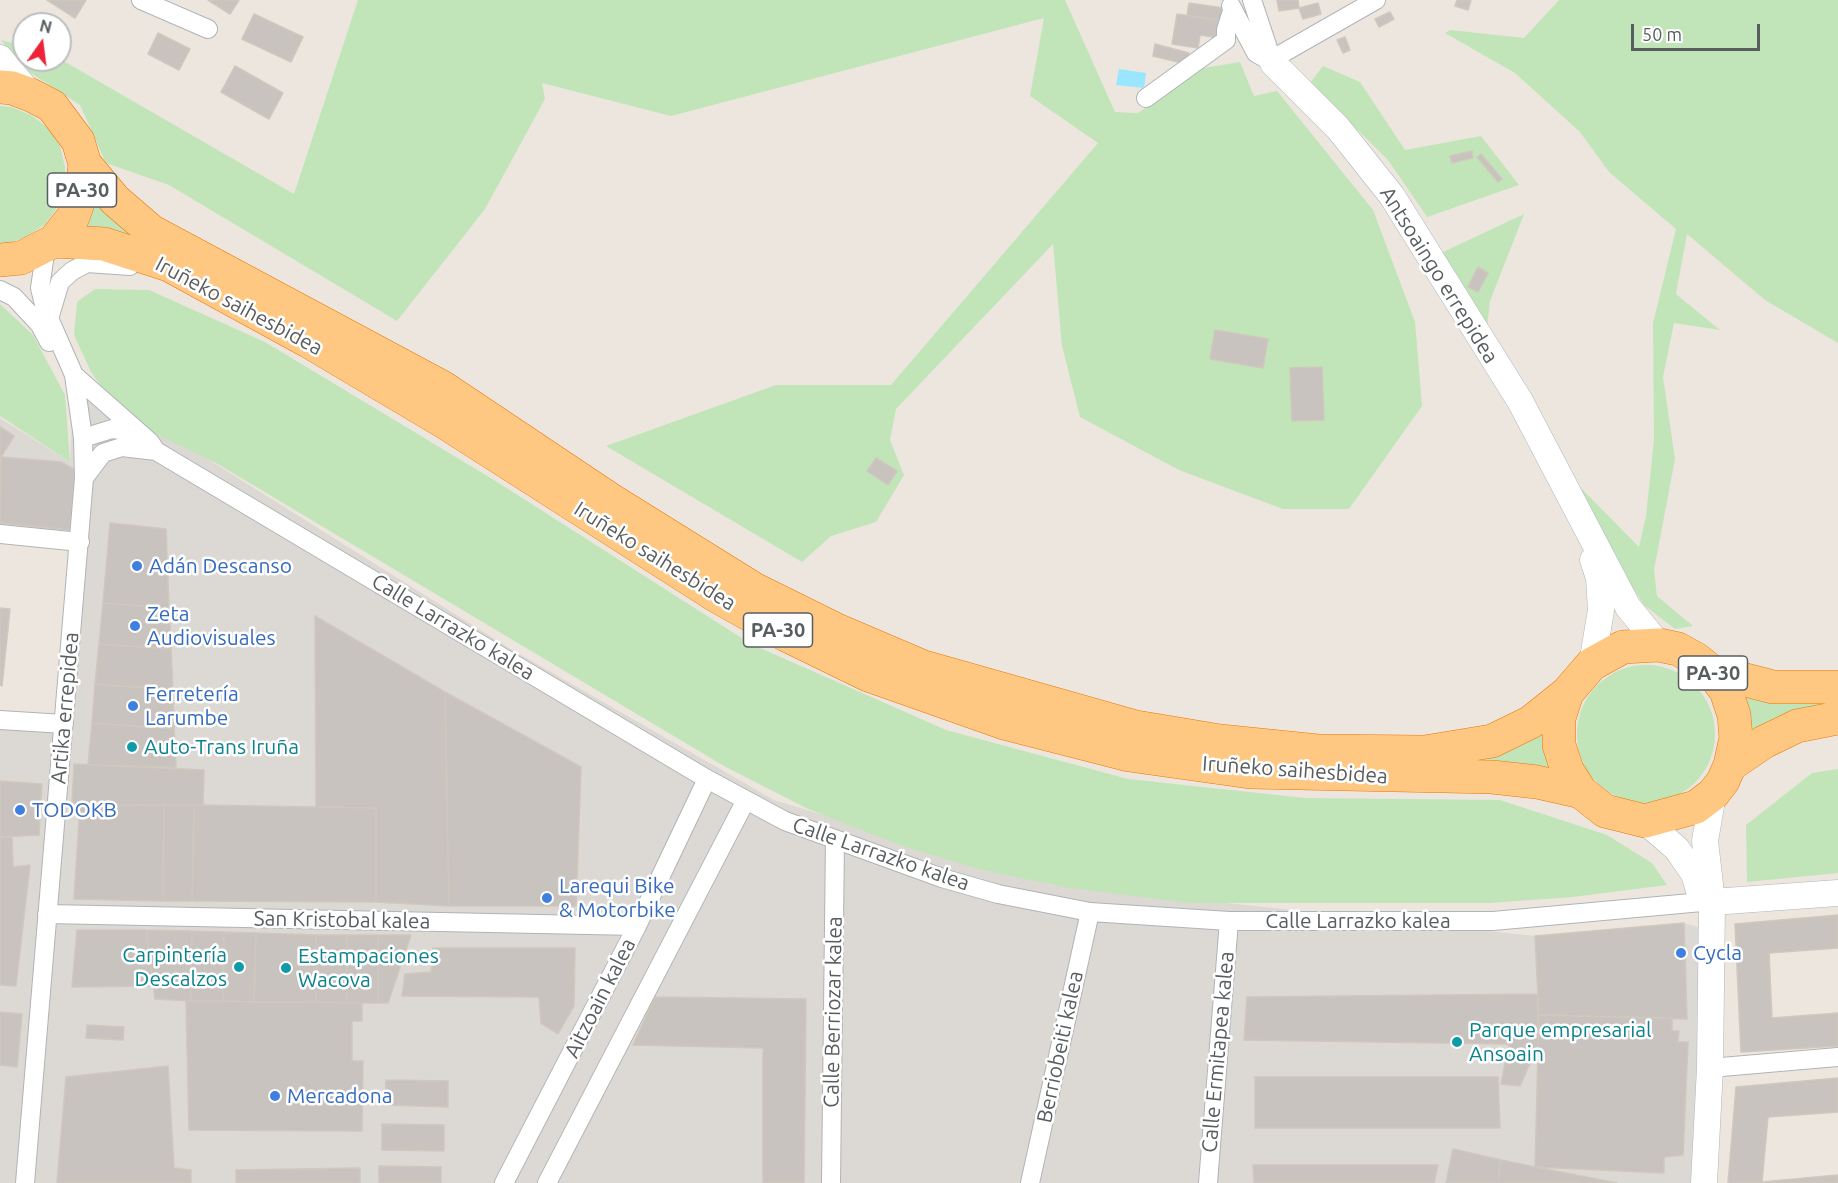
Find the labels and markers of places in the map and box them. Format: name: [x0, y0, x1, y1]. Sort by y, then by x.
place label: Adán Descanso: [149, 553, 292, 579]
marker: Adán Descanso: [130, 559, 144, 573]
place label: Zeta Audiovisuales: [147, 601, 276, 651]
marker: Zeta Audiovisuales: [128, 619, 142, 633]
place label: Ferretería Larumbe: [145, 681, 239, 731]
marker: Ferretería Larumbe: [126, 699, 140, 713]
place label: Auto-Trans Iruña: [144, 734, 299, 760]
marker: Auto-Trans Iruña: [125, 740, 139, 754]
place label: TODOKB: [32, 797, 117, 823]
marker: TODOKB: [13, 803, 27, 817]
place label: Larequi Bike & Motorbike: [559, 873, 676, 923]
marker: Larequi Bike & Motorbike: [540, 891, 554, 905]
place label: Cycla: [1693, 940, 1742, 966]
place label: Carpintería Descalzos: [122, 942, 227, 992]
place label: Estampaciones Wacova: [298, 943, 439, 993]
marker: Cycla: [1674, 946, 1688, 960]
marker: Carpintería Descalzos: [232, 960, 246, 974]
marker: Estampaciones Wacova: [279, 961, 293, 975]
place label: Parque empresarial Ansoain: [1469, 1017, 1652, 1067]
marker: Parque empresarial Ansoain: [1450, 1035, 1464, 1049]
place label: Mercadona: [287, 1083, 393, 1109]
marker: Mercadona: [268, 1089, 282, 1103]

